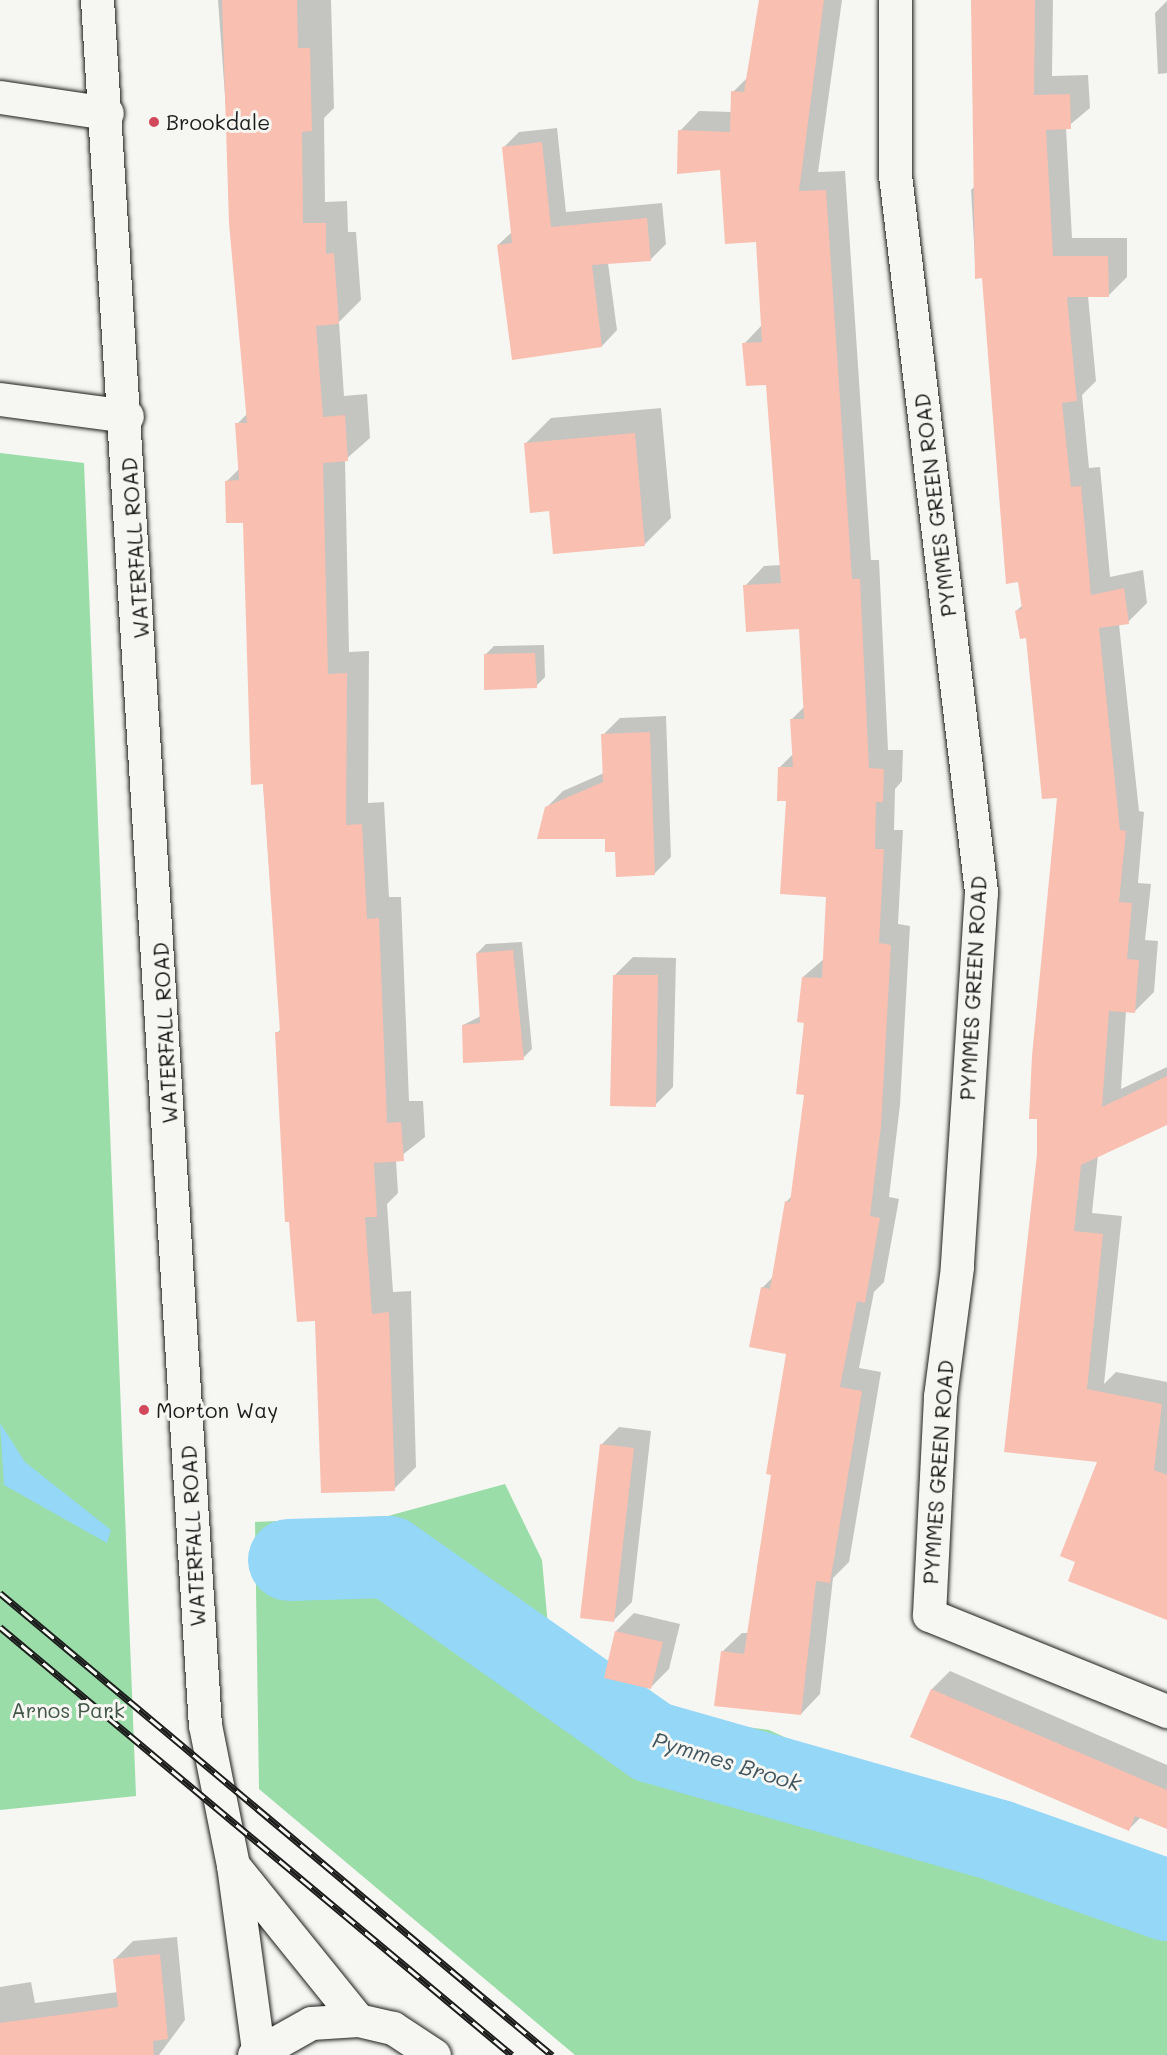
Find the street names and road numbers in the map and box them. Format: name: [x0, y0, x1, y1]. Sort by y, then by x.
street label: PYMMES GREEN ROAD: [909, 392, 961, 618]
street label: WATERFALL ROAD: [116, 456, 154, 640]
street label: PYMMES GREEN ROAD: [955, 875, 991, 1101]
street label: WATERFALL ROAD: [148, 941, 182, 1125]
street label: PYMMES GREEN ROAD: [918, 1359, 958, 1585]
street label: WATERFALL ROAD: [176, 1444, 210, 1628]

